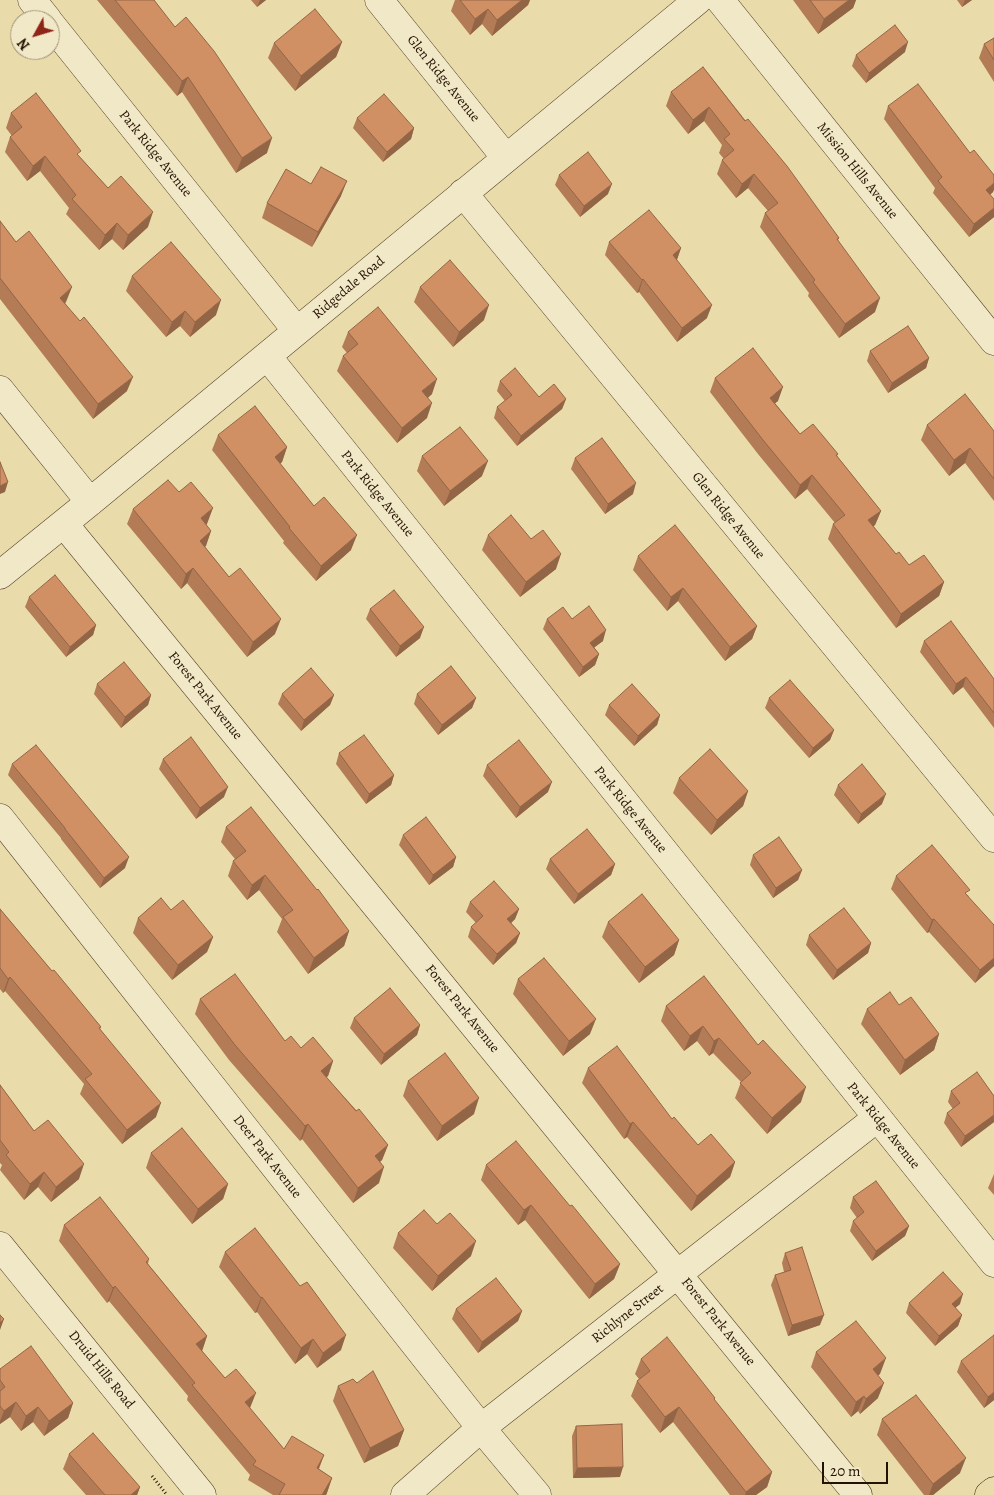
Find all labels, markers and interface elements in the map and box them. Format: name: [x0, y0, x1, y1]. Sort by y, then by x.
north arrow: [10, 10, 60, 60]
street label: Glen Ridge Avenue: [403, 32, 483, 126]
text: N: [13, 34, 34, 54]
street label: Park Ridge Avenue: [115, 107, 195, 201]
street label: Mission Hills Avenue: [813, 119, 901, 223]
street label: Ridgedale Road: [310, 253, 388, 323]
street label: Park Ridge Avenue: [337, 447, 417, 541]
street label: Glen Ridge Avenue: [688, 469, 768, 563]
street label: Forest Park Avenue: [164, 648, 246, 744]
street label: Park Ridge Avenue: [590, 763, 670, 857]
street label: Forest Park Avenue: [421, 961, 503, 1057]
street label: Park Ridge Avenue: [843, 1079, 923, 1173]
street label: Deer Park Avenue: [229, 1112, 305, 1202]
street label: Forest Park Avenue: [677, 1274, 759, 1370]
street label: Richlyne Street: [589, 1281, 667, 1347]
street label: Druid Hills Road: [64, 1328, 138, 1412]
scale bar: [824, 1452, 890, 1484]
text: 20 m: [830, 1461, 861, 1481]

